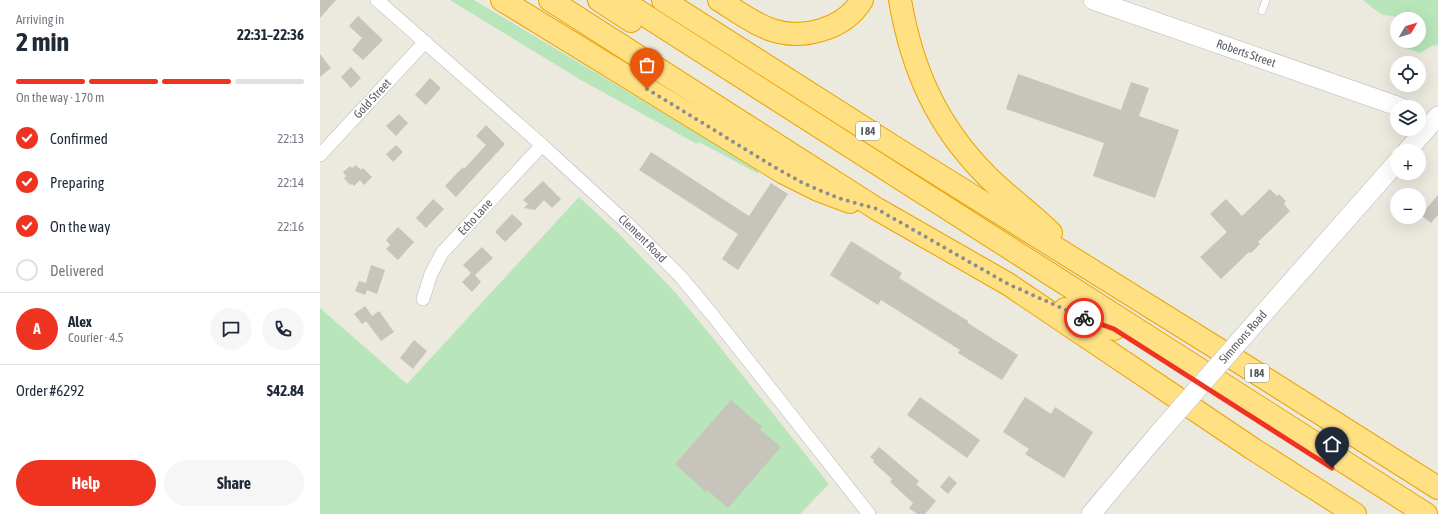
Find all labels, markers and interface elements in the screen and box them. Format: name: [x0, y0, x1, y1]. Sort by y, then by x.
text: Arriving in: [16, 12, 64, 27]
north arrow: [1390, 12, 1426, 48]
map controls: [1390, 12, 1426, 224]
text: 22:31–22:36: [237, 26, 304, 43]
text: 2 min: [16, 27, 69, 57]
street label: Roberts Street: [1214, 37, 1278, 70]
pin: [630, 48, 664, 89]
icon: bag: [636, 54, 658, 76]
button: locate: [1390, 56, 1426, 92]
street label: Gold Street: [351, 76, 395, 121]
text: On the way · 170 m: [16, 90, 104, 105]
button: layers: [1390, 100, 1426, 136]
road number: I 84: [856, 122, 880, 140]
icon: check: [16, 127, 38, 149]
text: Confirmed: [50, 130, 108, 147]
text: 22:13: [277, 131, 304, 146]
button: +: [1390, 144, 1426, 180]
icon: check: [16, 171, 38, 193]
text: Preparing: [50, 174, 104, 191]
text: 22:14: [277, 175, 304, 190]
button: −: [1390, 188, 1426, 224]
street label: Echo Lane: [455, 196, 495, 238]
street label: Clement Road: [615, 212, 669, 265]
icon: check: [16, 215, 38, 237]
text: On the way: [50, 218, 111, 235]
text: 22:16: [277, 219, 304, 234]
text: Delivered: [50, 262, 104, 279]
courier: [1064, 298, 1104, 338]
icon: bike: [1073, 307, 1095, 329]
button: chat: [210, 308, 252, 350]
button: phone: [262, 308, 304, 350]
street label: Simmons Road: [1216, 308, 1270, 366]
text: Alex: [68, 313, 92, 330]
text: A: [33, 320, 41, 337]
text: Courier · 4.5: [68, 330, 124, 345]
road number: I 84: [1245, 364, 1269, 382]
text: Order #6292: [16, 382, 84, 399]
text: $42.84: [267, 382, 304, 399]
pin: [1315, 427, 1349, 468]
icon: home: [1321, 433, 1343, 455]
button: Help: [16, 460, 156, 506]
button: Share: [164, 460, 304, 506]

